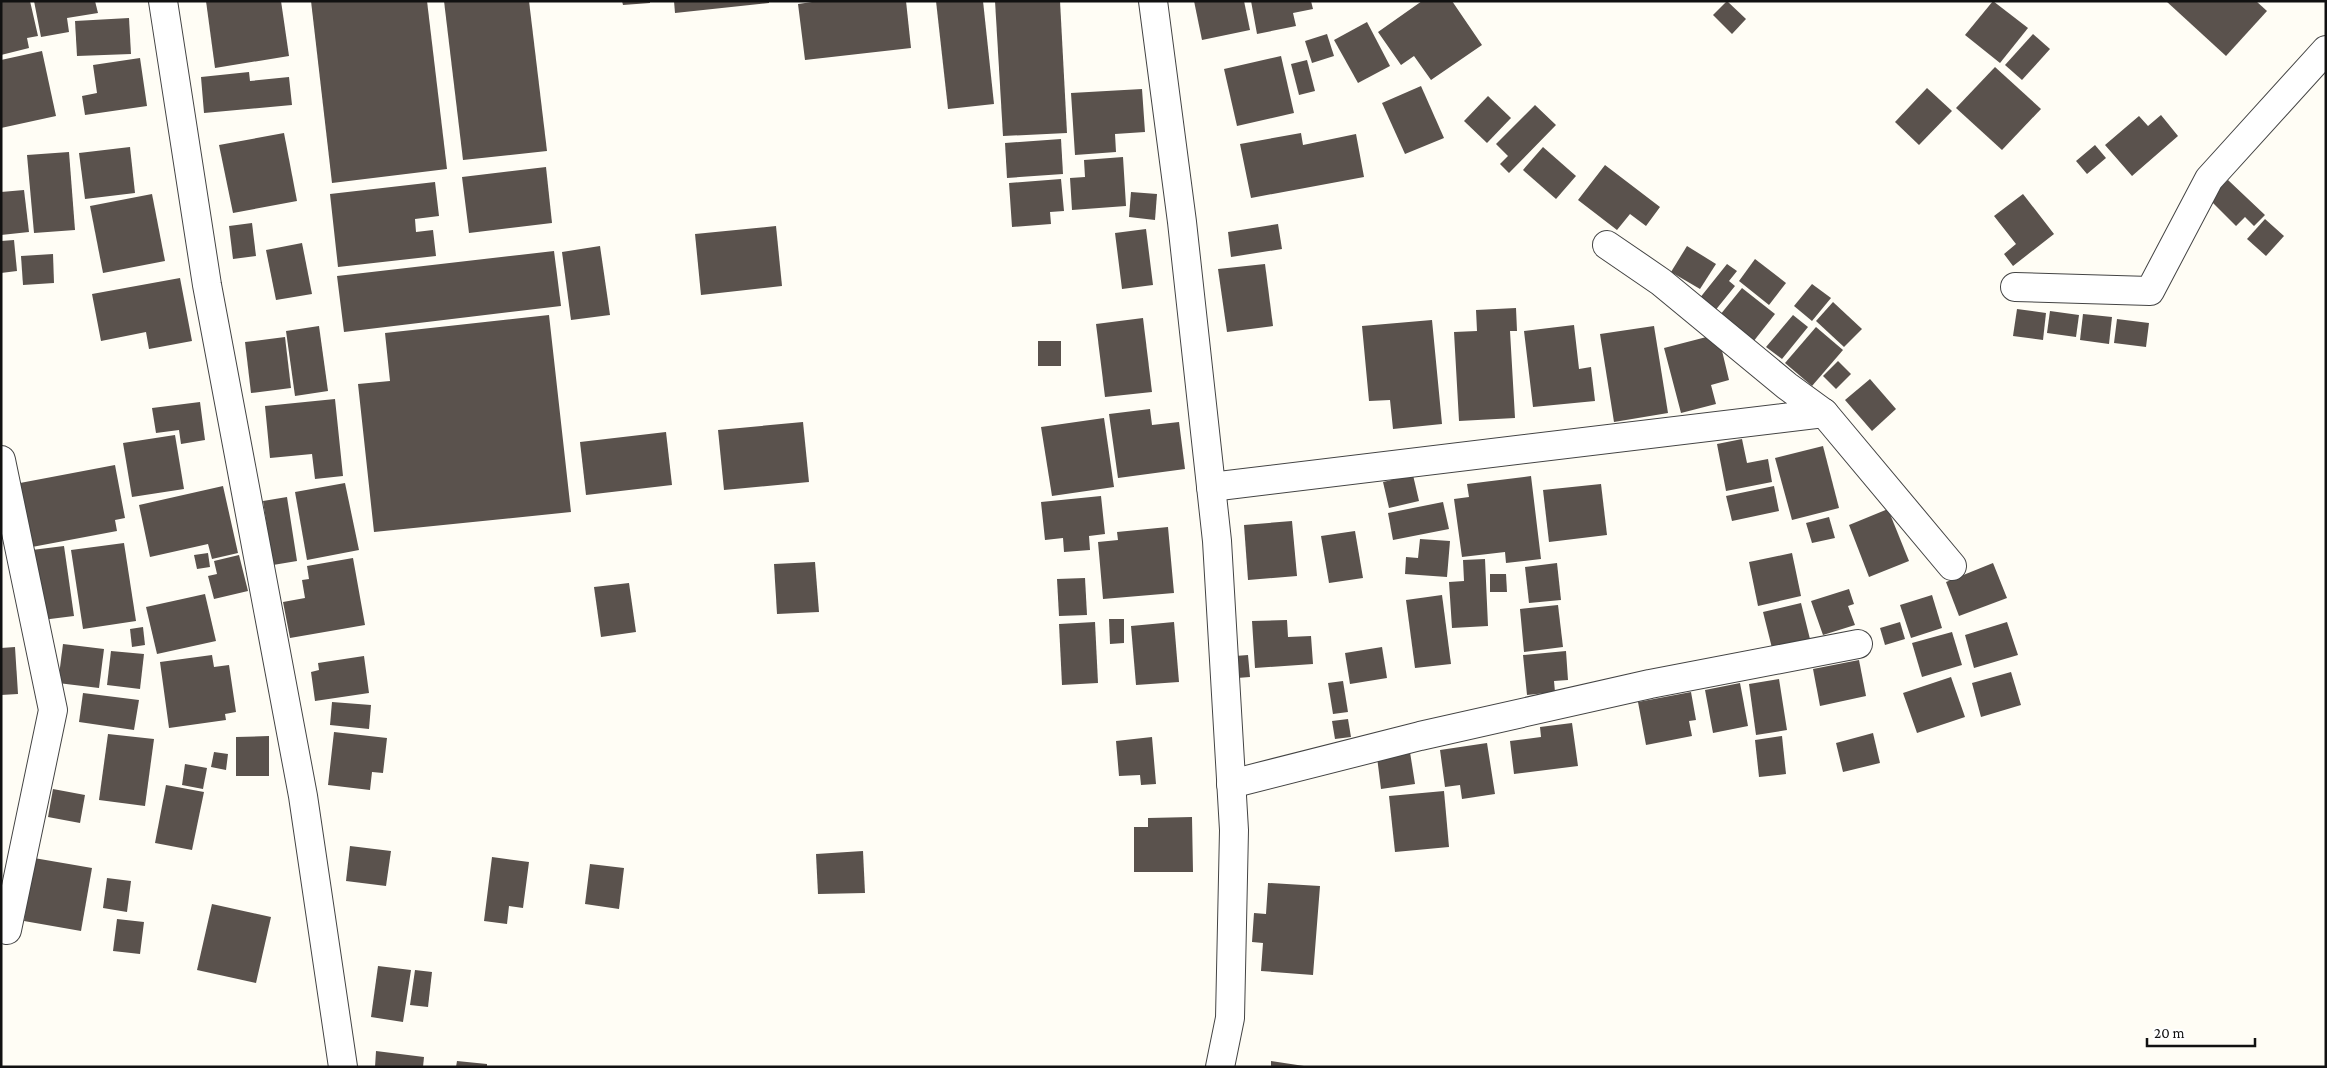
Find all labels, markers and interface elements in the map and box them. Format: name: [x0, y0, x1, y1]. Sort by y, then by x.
scale bar: [2147, 1016, 2254, 1048]
text: 20 m: [2154, 1025, 2185, 1041]

